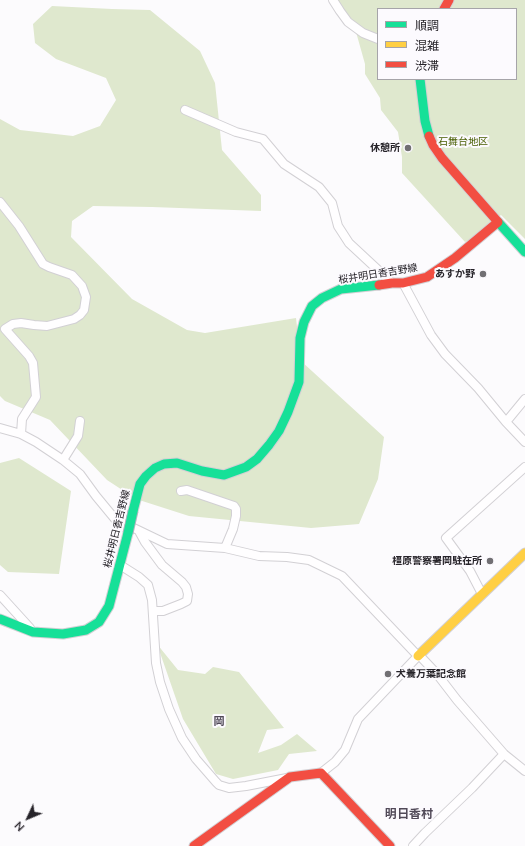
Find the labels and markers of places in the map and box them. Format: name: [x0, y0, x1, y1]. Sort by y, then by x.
place label: 休憩所: [370, 142, 400, 154]
marker: 休憩所: [403, 143, 413, 153]
place label: あすか野: [435, 268, 475, 280]
marker: あすか野: [478, 269, 488, 279]
place label: 橿原警察署岡駐在所: [392, 555, 482, 567]
marker: 橿原警察署岡駐在所: [485, 556, 495, 566]
place label: 犬養万葉記念館: [396, 668, 466, 680]
marker: 犬養万葉記念館: [383, 669, 393, 679]

